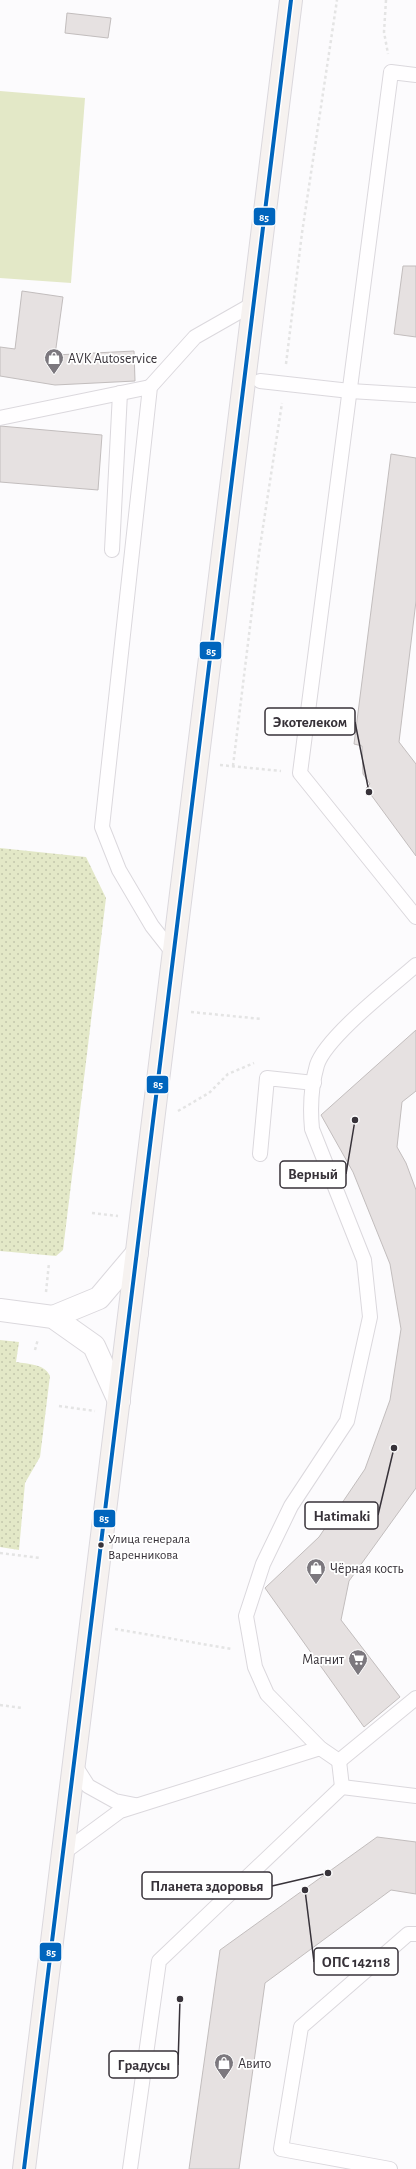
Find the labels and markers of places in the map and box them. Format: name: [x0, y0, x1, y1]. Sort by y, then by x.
shop icon: AVK Autoservice: [43, 347, 65, 375]
place label: AVK Autoservice: [68, 352, 157, 366]
callout: Экотелеком: [265, 708, 355, 735]
callout: Верный: [280, 1161, 346, 1188]
callout: Hatimaki: [305, 1502, 378, 1529]
place label: Улица генерала Варенникова: [108, 1533, 190, 1562]
marker: Улица генерала Варенникова: [96, 1540, 106, 1550]
shop icon: Чёрная кость: [305, 1557, 327, 1585]
place label: Чёрная кость: [330, 1562, 404, 1576]
supermarket icon: Магнит: [347, 1648, 369, 1676]
place label: Магнит: [302, 1653, 345, 1667]
callout: Планета здоровья: [142, 1872, 272, 1899]
callout: ОПС 142118: [314, 1948, 398, 1975]
callout: Градусы: [109, 2051, 178, 2078]
shop icon: Авито: [213, 2052, 235, 2080]
place label: Авито: [238, 2057, 272, 2071]

